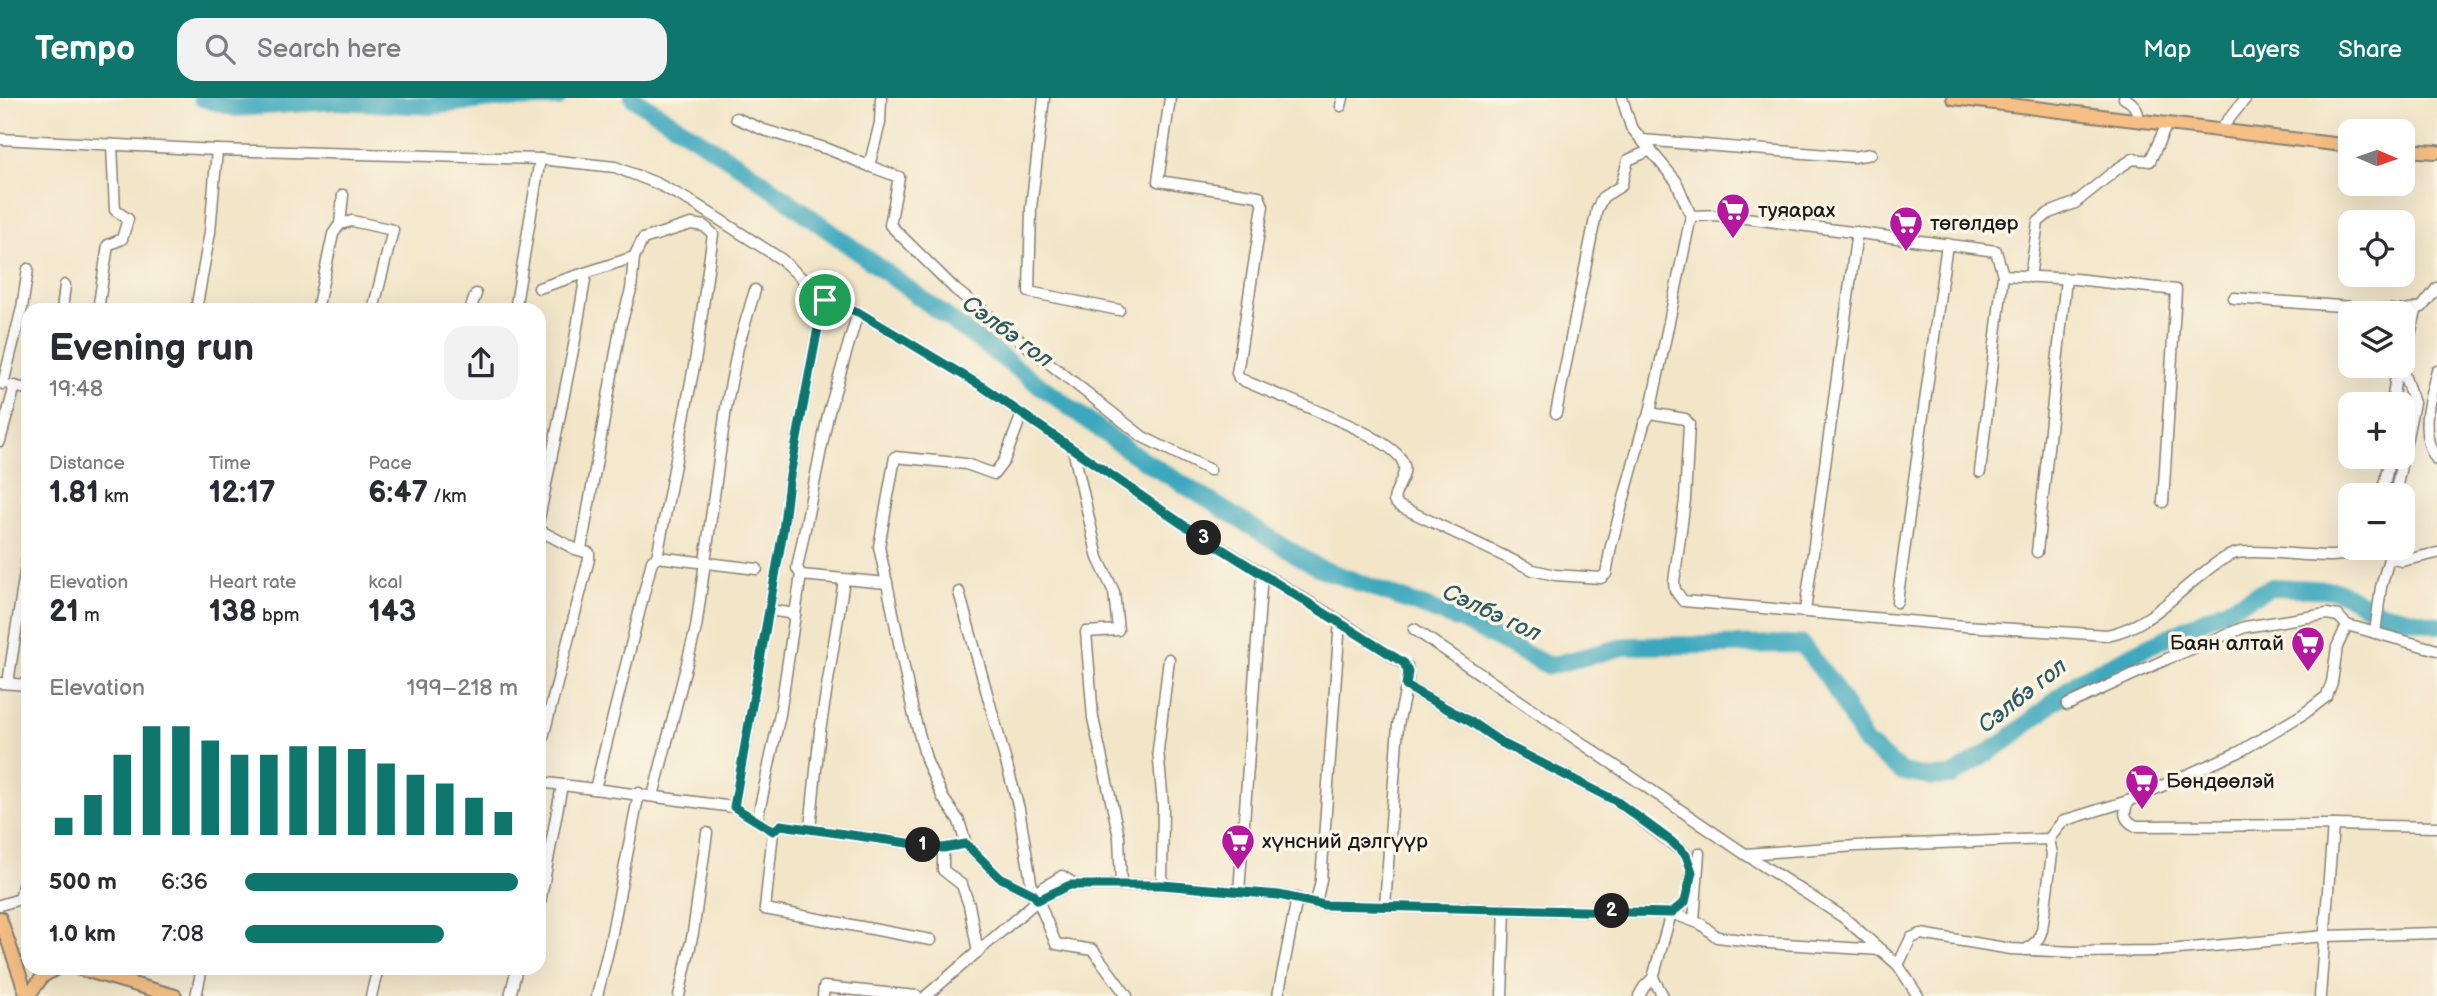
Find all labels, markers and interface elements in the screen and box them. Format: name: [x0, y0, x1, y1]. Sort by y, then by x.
search box: [177, 18, 667, 81]
text: Tempo: [35, 29, 135, 69]
icon: search: [201, 30, 239, 68]
text: Search here: [257, 34, 401, 65]
text: Map: [2143, 35, 2191, 64]
text: Layers: [2229, 35, 2300, 64]
text: Share: [2338, 35, 2402, 64]
north arrow: [2338, 119, 2415, 196]
map controls: [2338, 119, 2415, 560]
supermarket icon: туяарах: [1714, 191, 1752, 240]
place label: туяарах: [1758, 198, 1836, 223]
supermarket icon: төгөлдөр: [1887, 204, 1925, 253]
button: locate: [2338, 210, 2415, 287]
place label: төгөлдөр: [1930, 211, 2018, 236]
pin: [795, 270, 855, 330]
icon: arrive: [806, 281, 844, 319]
water label: Сэлбэ гол: [957, 290, 1058, 374]
button: layers: [2338, 301, 2415, 378]
text: Evening run: [49, 326, 254, 371]
button: share: [444, 326, 518, 400]
text: 19:48: [49, 375, 103, 403]
button: +: [2338, 392, 2415, 469]
text: Distance: [49, 452, 125, 475]
text: Time: [209, 452, 251, 475]
text: Pace: [368, 452, 412, 475]
text: 1.81: [49, 475, 99, 511]
text: 12:17: [209, 475, 276, 511]
text: 6:47: [368, 475, 428, 511]
button: −: [2338, 483, 2415, 560]
text: km: [99, 485, 129, 508]
text: /km: [428, 485, 467, 508]
pin: 3: [1186, 520, 1222, 556]
text: 3: [1198, 526, 1209, 549]
text: Elevation: [49, 571, 128, 594]
text: Heart rate: [209, 571, 296, 594]
text: kcal: [368, 571, 402, 594]
water label: Сэлбэ гол: [1438, 578, 1545, 648]
text: 21: [49, 594, 79, 630]
text: 138: [209, 594, 257, 630]
text: 143: [368, 594, 416, 630]
text: m: [79, 604, 100, 627]
text: bpm: [257, 604, 299, 627]
supermarket icon: Баян алтай: [2289, 624, 2327, 673]
place label: Баян алтай: [2170, 631, 2284, 656]
water label: Сэлбэ гол: [1973, 652, 2073, 739]
text: Elevation: [49, 674, 145, 702]
text: 199–218 m: [407, 674, 518, 702]
supermarket icon: Бөндөөлэй: [2123, 762, 2161, 811]
place label: Бөндөөлэй: [2166, 769, 2275, 794]
supermarket icon: хүнсний дэлгүүр: [1219, 822, 1257, 871]
pin: 1: [906, 828, 940, 862]
place label: хүнсний дэлгүүр: [1262, 829, 1428, 854]
text: 1: [919, 833, 927, 856]
text: 500 m: [49, 868, 117, 896]
text: 6:36: [161, 868, 208, 896]
pin: 2: [1594, 894, 1630, 928]
text: 2: [1606, 899, 1617, 922]
text: 1.0 km: [49, 920, 116, 948]
text: 7:08: [161, 920, 204, 948]

